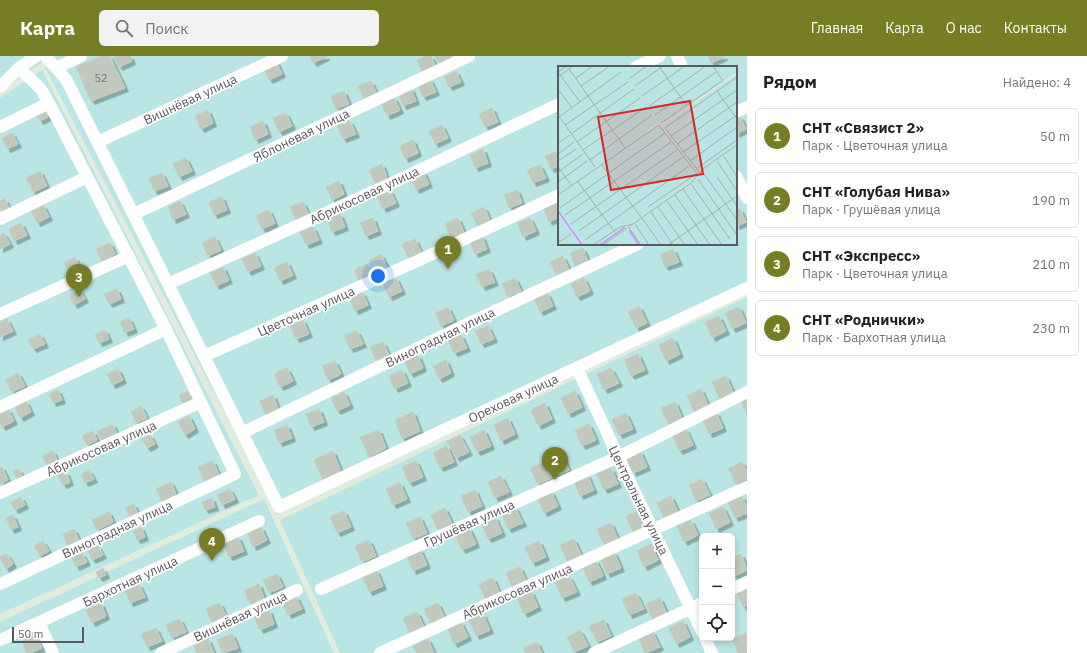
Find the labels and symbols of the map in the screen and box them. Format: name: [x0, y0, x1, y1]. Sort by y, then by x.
inset map: [558, 66, 737, 245]
street label: Вишнёвая улица: [141, 70, 240, 129]
house number: 52: [94, 71, 108, 85]
street label: Яблоневая улица: [250, 105, 352, 166]
street label: Абрикосовая улица: [307, 163, 422, 228]
pin: 1: [435, 236, 461, 269]
pin: 3: [66, 264, 92, 297]
your location: [368, 266, 388, 286]
street label: Цветочная улица: [255, 282, 357, 340]
street label: Виноградная улица: [383, 304, 498, 371]
street label: Ореховая улица: [465, 370, 561, 427]
street label: Абрикосовая улица: [43, 416, 159, 480]
street label: Центральная улица: [605, 443, 672, 558]
pin: 2: [542, 447, 568, 480]
street label: Виноградная улица: [59, 496, 175, 562]
street label: Грушёвая улица: [421, 496, 517, 551]
pin: 4: [199, 528, 225, 561]
street label: Бархотная улица: [80, 552, 180, 611]
street label: Абрикосовая улица: [459, 559, 575, 623]
street label: Вишнёвая улица: [191, 587, 290, 646]
scale bar: [12, 625, 84, 644]

